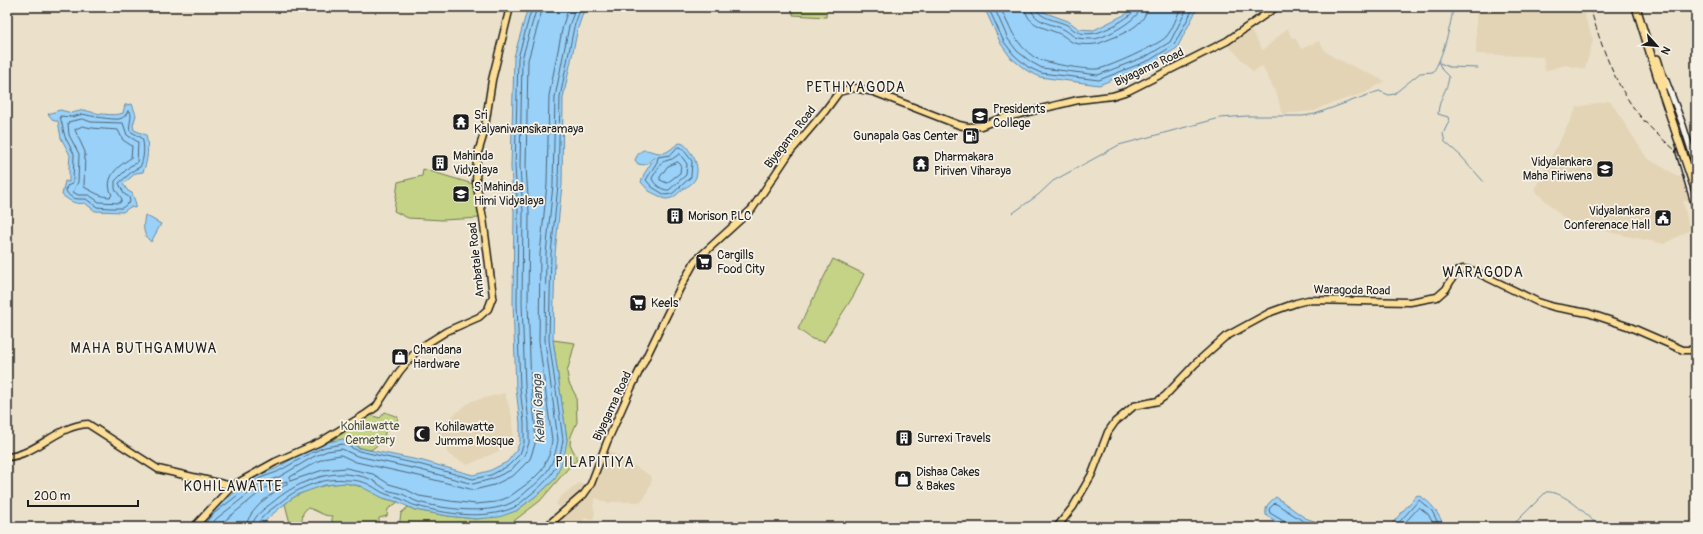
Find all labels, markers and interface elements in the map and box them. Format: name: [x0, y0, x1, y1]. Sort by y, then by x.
north arrow: [1637, 26, 1677, 66]
text: N: [1658, 44, 1673, 57]
street label: Biyagama Road: [1112, 45, 1186, 90]
district label: PETHIYAGODA: [806, 79, 906, 96]
place label: Presidents College: [993, 102, 1046, 131]
street label: Biyagama Road: [761, 103, 819, 171]
school or university icon: Presidents College: [970, 106, 990, 126]
place label: Sri Kalyaniwansikaramaya: [474, 108, 584, 137]
temple icon: Sri Kalyaniwansikaramaya: [451, 112, 471, 132]
fuel station icon: Gunapala Gas Center: [961, 126, 981, 146]
place label: Gunapala Gas Center: [853, 129, 959, 144]
place label: Mahinda Vidyalaya: [453, 149, 498, 178]
place label: Dharmakara Piriven Viharaya: [934, 150, 1012, 179]
building icon: Mahinda Vidyalaya: [430, 153, 450, 173]
temple icon: Dharmakara Piriven Viharaya: [911, 154, 931, 174]
place label: Vidyalankara Maha Piriwena: [1523, 155, 1592, 184]
school or university icon: Vidyalankara Maha Piriwena: [1595, 159, 1615, 179]
place label: S Mahinda Himi Vidyalaya: [474, 180, 544, 209]
school or university icon: S Mahinda Himi Vidyalaya: [451, 184, 471, 204]
place label: Vidyalankara Conferenace Hall: [1564, 204, 1650, 233]
building icon: Morison PLC: [665, 206, 685, 226]
public building icon: Vidyalankara Conferenace Hall: [1653, 208, 1673, 228]
place label: Morison PLC: [688, 209, 751, 224]
street label: Ambatale Road: [465, 221, 488, 299]
place label: Cargills Food City: [717, 248, 765, 277]
supermarket icon: Cargills Food City: [694, 252, 714, 272]
district label: WARAGODA: [1442, 264, 1524, 281]
street label: Waragoda Road: [1313, 282, 1391, 299]
supermarket icon: Keels: [628, 293, 648, 313]
place label: Keels: [651, 296, 679, 311]
district label: MAHA BUTHGAMUWA: [71, 340, 217, 357]
place label: Chandana Hardware: [413, 343, 462, 372]
shop icon: Chandana Hardware: [390, 347, 410, 367]
street label: Biyagama Road: [590, 369, 635, 443]
water label: Kelani Ganga: [529, 373, 549, 444]
park label: Kohilawatte Cemetary: [341, 419, 400, 448]
place label: Kohilawatte Jumma Mosque: [435, 420, 514, 449]
mosque icon: Kohilawatte Jumma Mosque: [412, 424, 432, 444]
building icon: Surrexi Travels: [894, 428, 914, 448]
place label: Surrexi Travels: [917, 431, 991, 446]
district label: PILAPITIYA: [555, 454, 635, 471]
place label: Dishaa Cakes & Bakes: [916, 465, 980, 494]
shop icon: Dishaa Cakes & Bakes: [893, 469, 913, 489]
district label: KOHILAWATTE: [183, 478, 283, 495]
scale bar: [28, 482, 138, 508]
text: 200 m: [34, 489, 71, 504]

